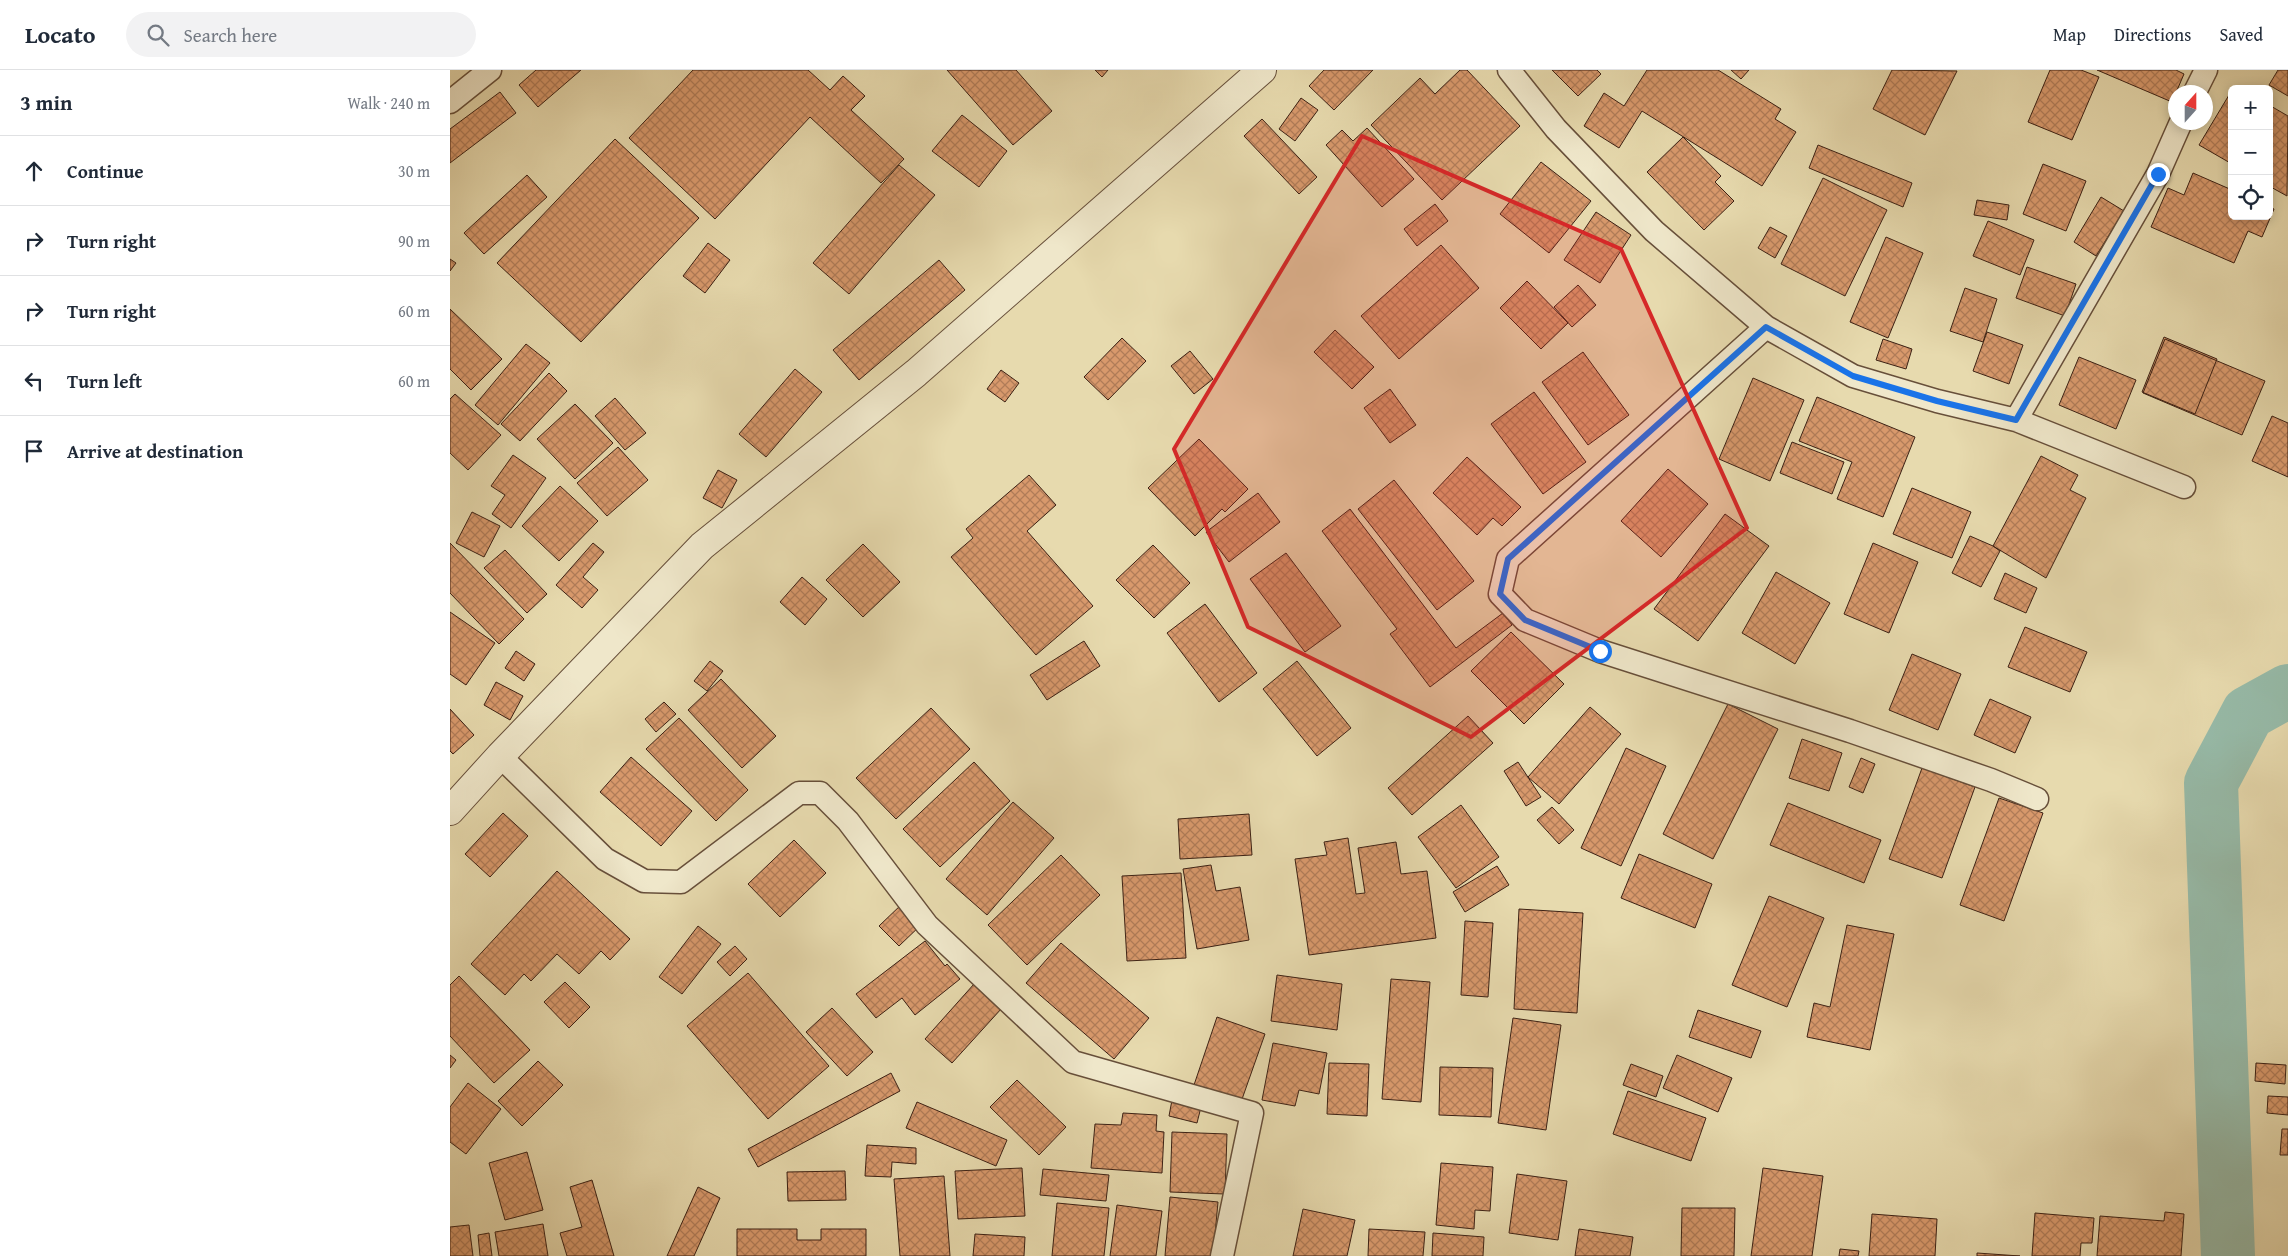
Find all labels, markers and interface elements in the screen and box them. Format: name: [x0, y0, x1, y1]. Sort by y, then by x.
search box: [126, 12, 476, 57]
text: Locato: [25, 17, 96, 52]
icon: search: [144, 21, 172, 49]
text: Search here: [184, 21, 277, 49]
text: Map: [2053, 21, 2086, 48]
text: Directions: [2114, 21, 2191, 48]
text: Saved: [2219, 21, 2263, 48]
north arrow: [2168, 85, 2213, 130]
map controls: [2228, 85, 2273, 220]
button: +: [2228, 85, 2273, 130]
text: 3 min: [20, 87, 72, 118]
text: Walk · 240 m: [347, 91, 430, 115]
button: −: [2228, 130, 2273, 175]
icon: ahead: [20, 157, 48, 185]
text: Continue: [67, 157, 144, 185]
text: 30 m: [398, 159, 430, 183]
route end: [2147, 163, 2170, 186]
button: locate: [2228, 175, 2273, 220]
icon: right: [20, 227, 48, 255]
text: Turn right: [67, 227, 156, 255]
text: 90 m: [398, 229, 430, 253]
icon: right: [20, 297, 48, 325]
text: Turn right: [67, 297, 156, 325]
text: 60 m: [398, 299, 430, 323]
icon: left: [20, 367, 48, 395]
text: Turn left: [67, 367, 142, 395]
text: 60 m: [398, 369, 430, 393]
icon: arrive: [20, 437, 48, 465]
text: Arrive at destination: [67, 437, 243, 465]
route start: [1589, 640, 1612, 663]

